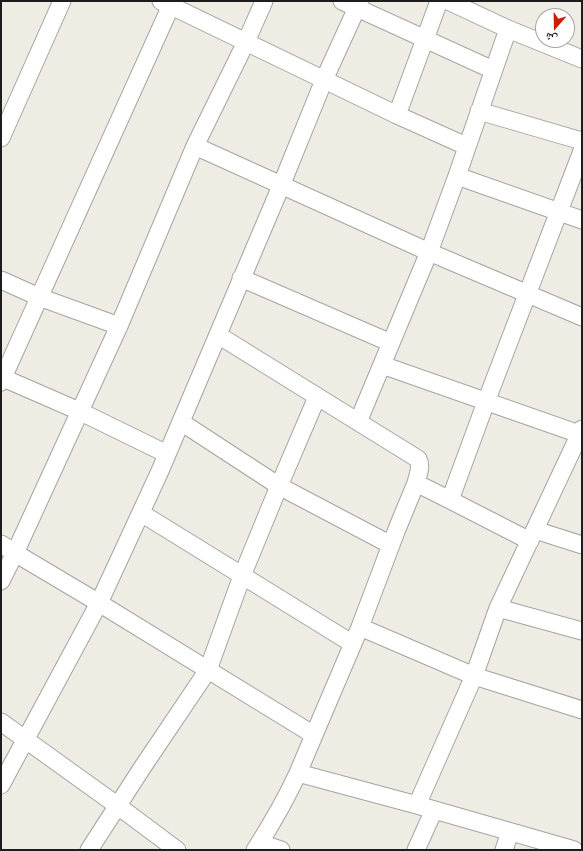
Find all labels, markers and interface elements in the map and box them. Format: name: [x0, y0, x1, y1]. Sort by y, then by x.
north arrow: [535, 8, 575, 48]
text: ش: [543, 30, 559, 48]

